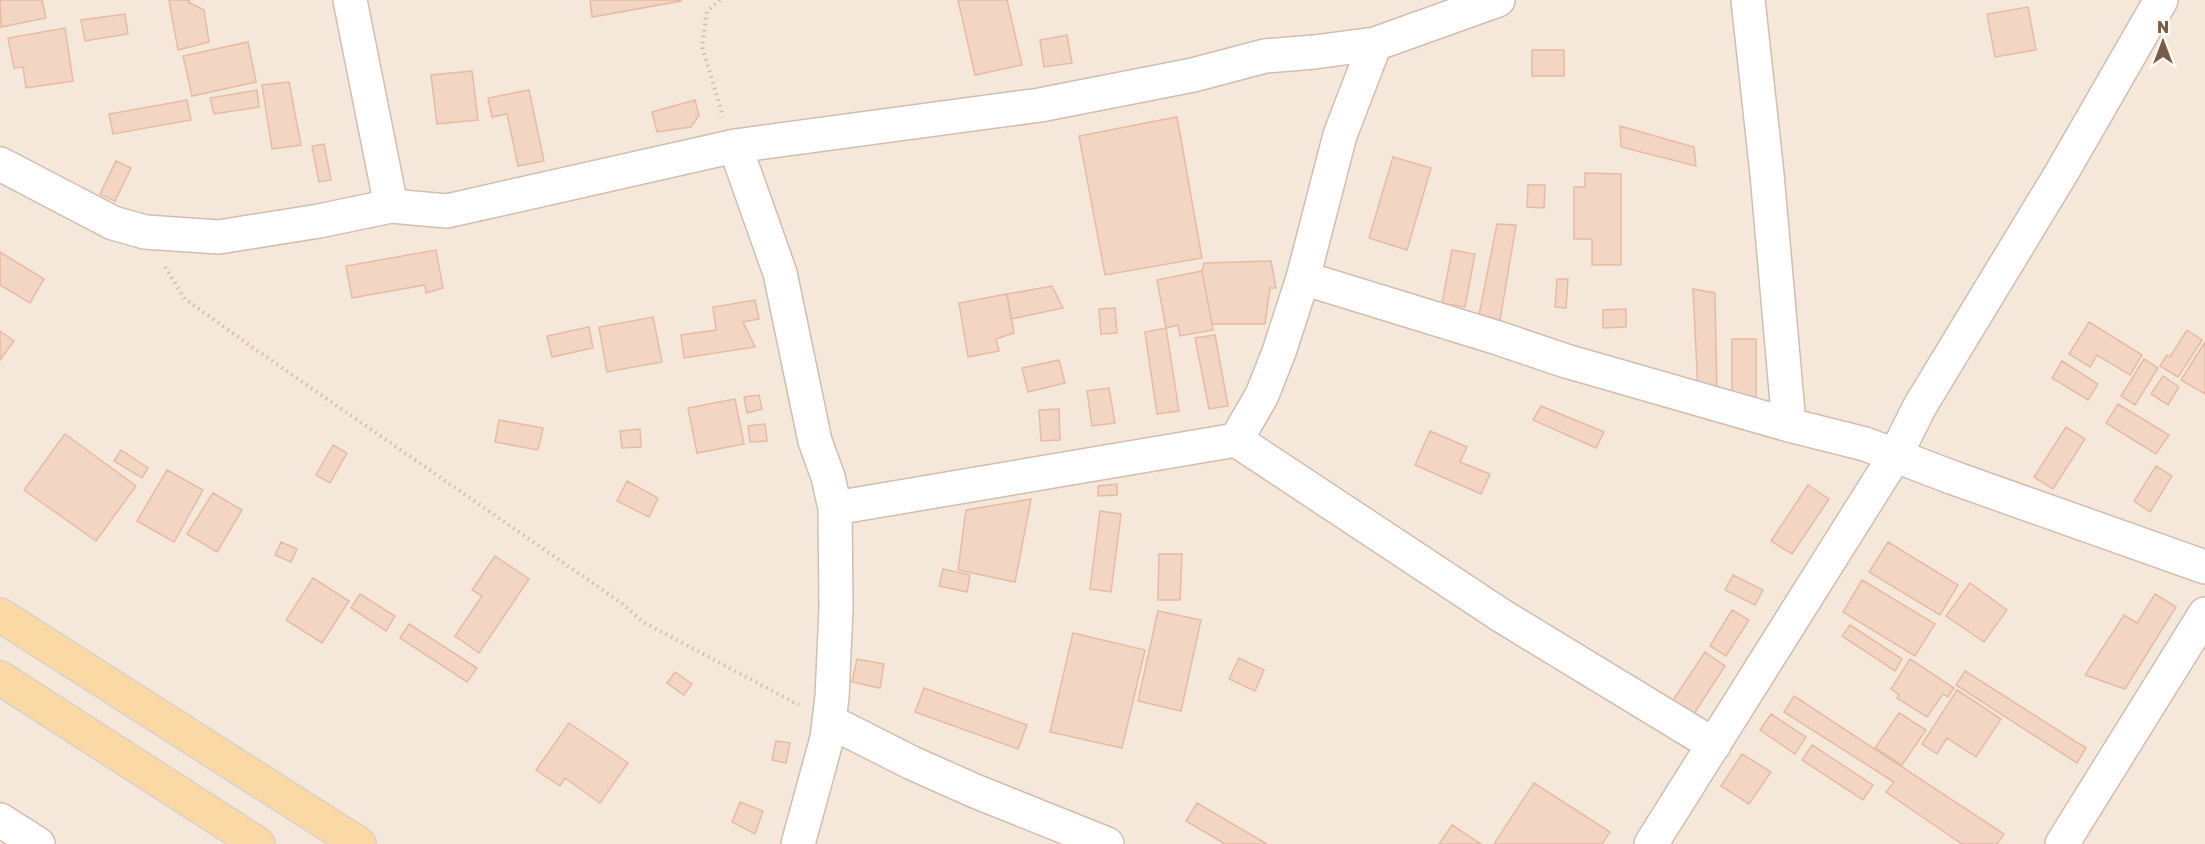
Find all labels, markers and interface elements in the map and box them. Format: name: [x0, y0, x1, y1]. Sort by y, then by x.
north arrow: [2133, 12, 2193, 72]
text: N: [2157, 17, 2169, 37]

